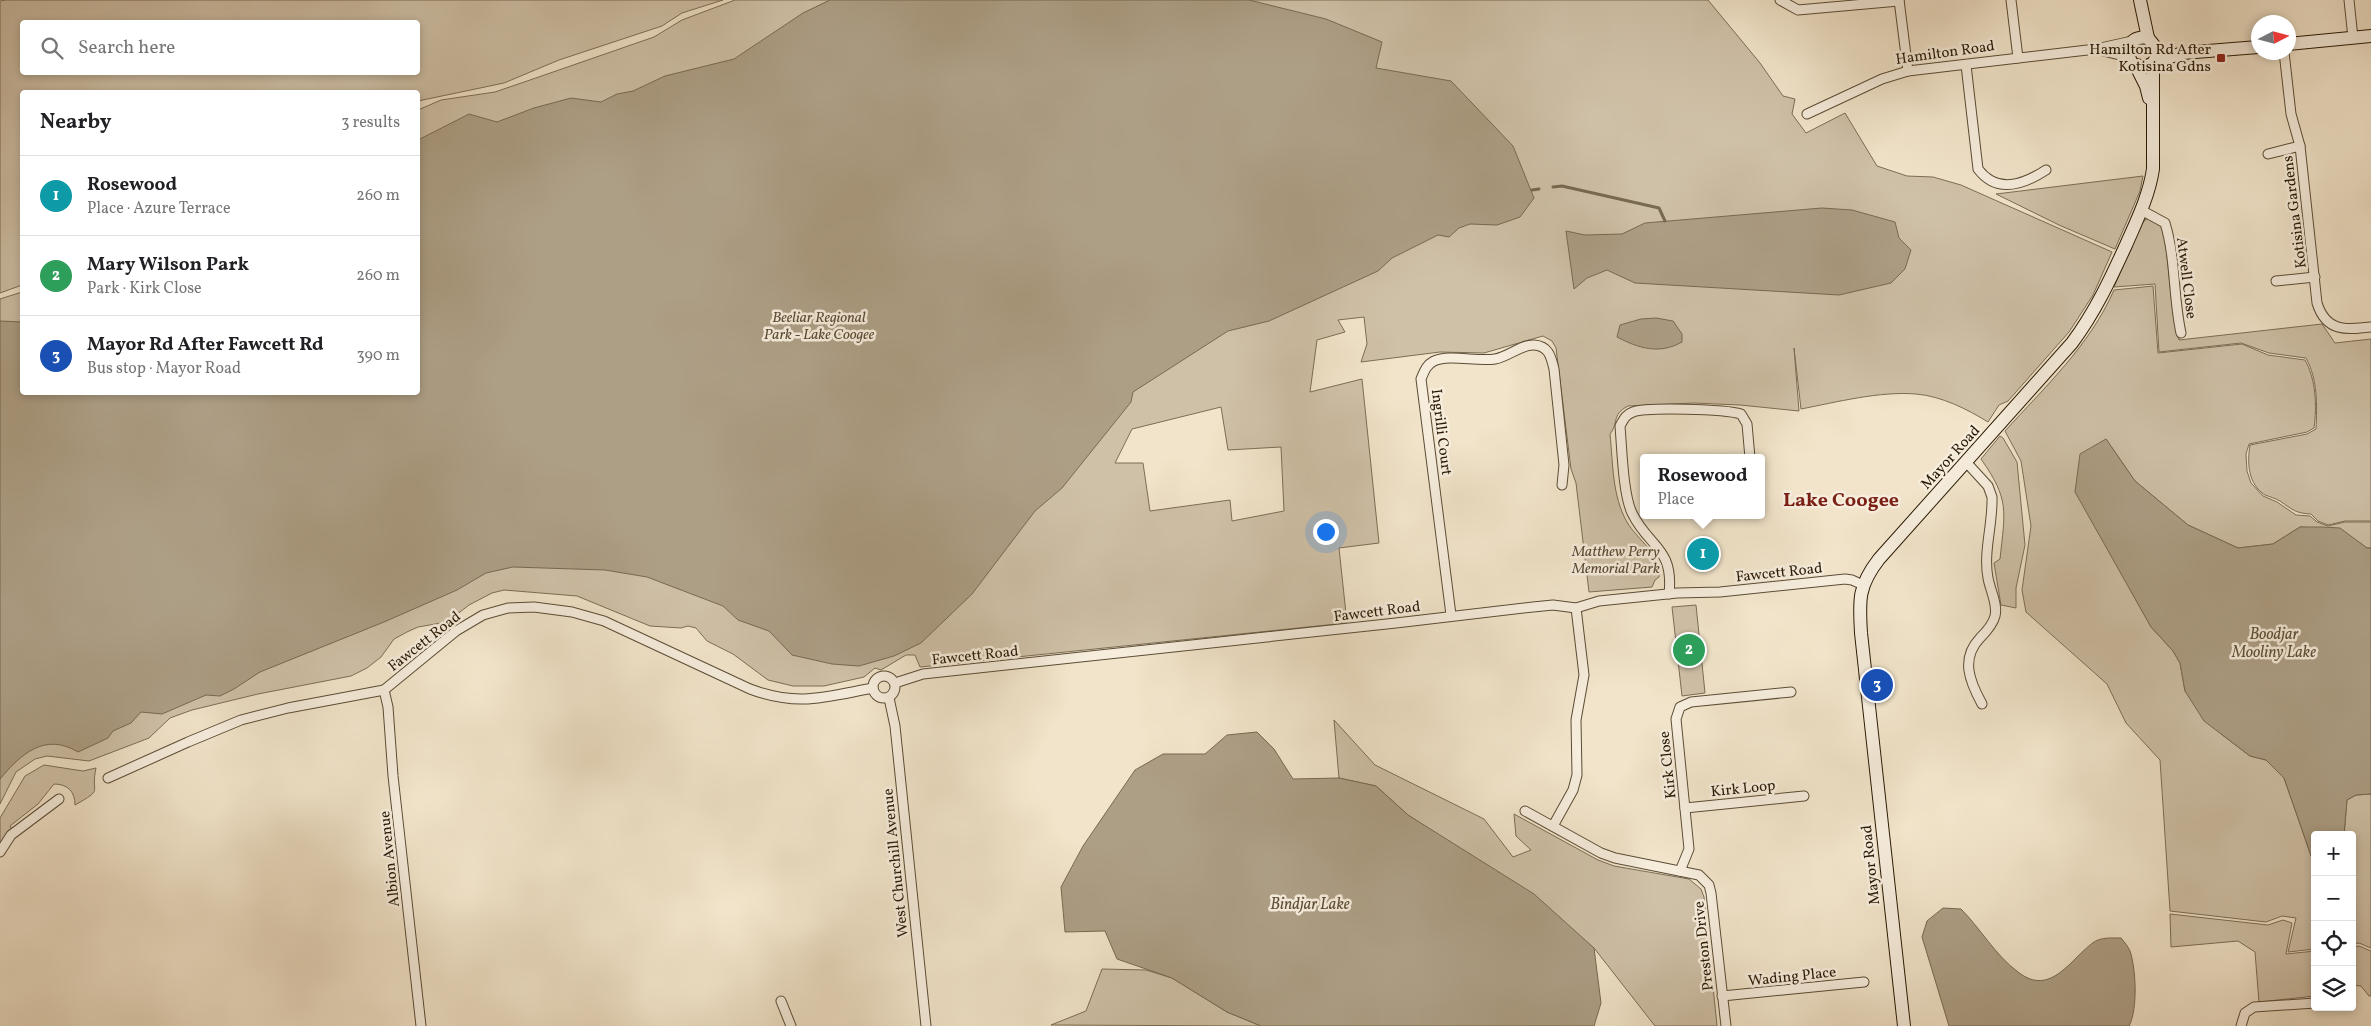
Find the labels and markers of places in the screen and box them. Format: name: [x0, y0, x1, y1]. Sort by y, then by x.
place label: Hamilton Rd After Kotisina Gdns: [2089, 40, 2211, 78]
marker: Hamilton Rd After Kotisina Gdns: [2215, 52, 2227, 64]
pin: 1: [1687, 535, 1719, 573]
pin: 2: [1673, 631, 1705, 669]
pin: 3: [1861, 666, 1893, 704]

